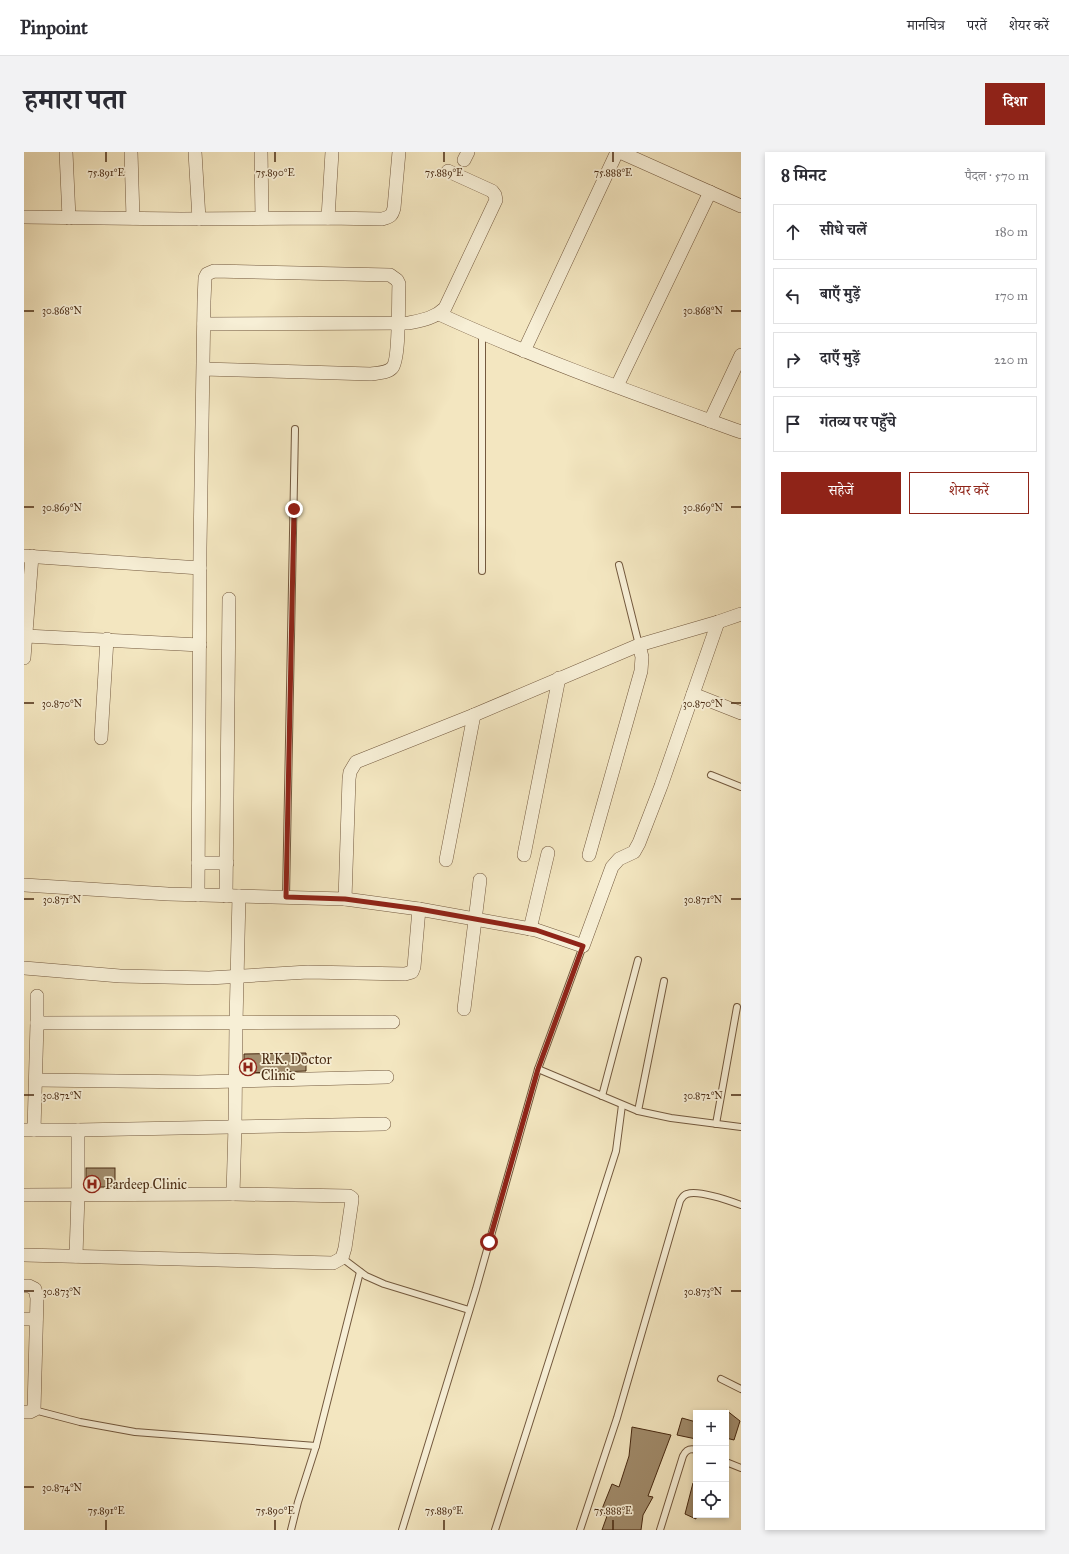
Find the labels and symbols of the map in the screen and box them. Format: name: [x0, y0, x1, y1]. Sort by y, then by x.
text: 75.891°E: [87, 167, 125, 179]
text: 75.890°E: [255, 167, 295, 179]
text: 75.889°E: [425, 167, 463, 179]
text: 75.888°E: [594, 167, 632, 179]
text: 30.868°N: [42, 305, 82, 317]
text: 30.868°N: [683, 305, 723, 317]
route end: [285, 500, 303, 518]
text: 30.869°N: [42, 502, 82, 514]
text: 30.869°N: [683, 502, 723, 514]
text: 30.870°N: [42, 698, 83, 710]
text: 30.870°N: [683, 698, 724, 710]
text: 30.871°N: [43, 894, 82, 906]
text: 30.871°N: [684, 894, 723, 906]
place label: R.K. Doctor Clinic: [261, 1051, 332, 1084]
hospital icon: R.K. Doctor Clinic: [238, 1057, 258, 1077]
text: 30.872°N: [42, 1090, 82, 1102]
text: 30.872°N: [683, 1090, 723, 1102]
hospital icon: Pardeep Clinic: [82, 1174, 102, 1194]
place label: Pardeep Clinic: [105, 1176, 187, 1193]
route start: [480, 1233, 498, 1251]
text: 30.873°N: [43, 1286, 82, 1298]
text: 30.873°N: [684, 1286, 723, 1298]
text: 30.874°N: [42, 1482, 83, 1494]
text: 75.891°E: [87, 1505, 125, 1517]
text: 75.890°E: [255, 1505, 295, 1517]
text: 75.889°E: [425, 1505, 463, 1517]
text: 75.888°E: [594, 1505, 632, 1517]

